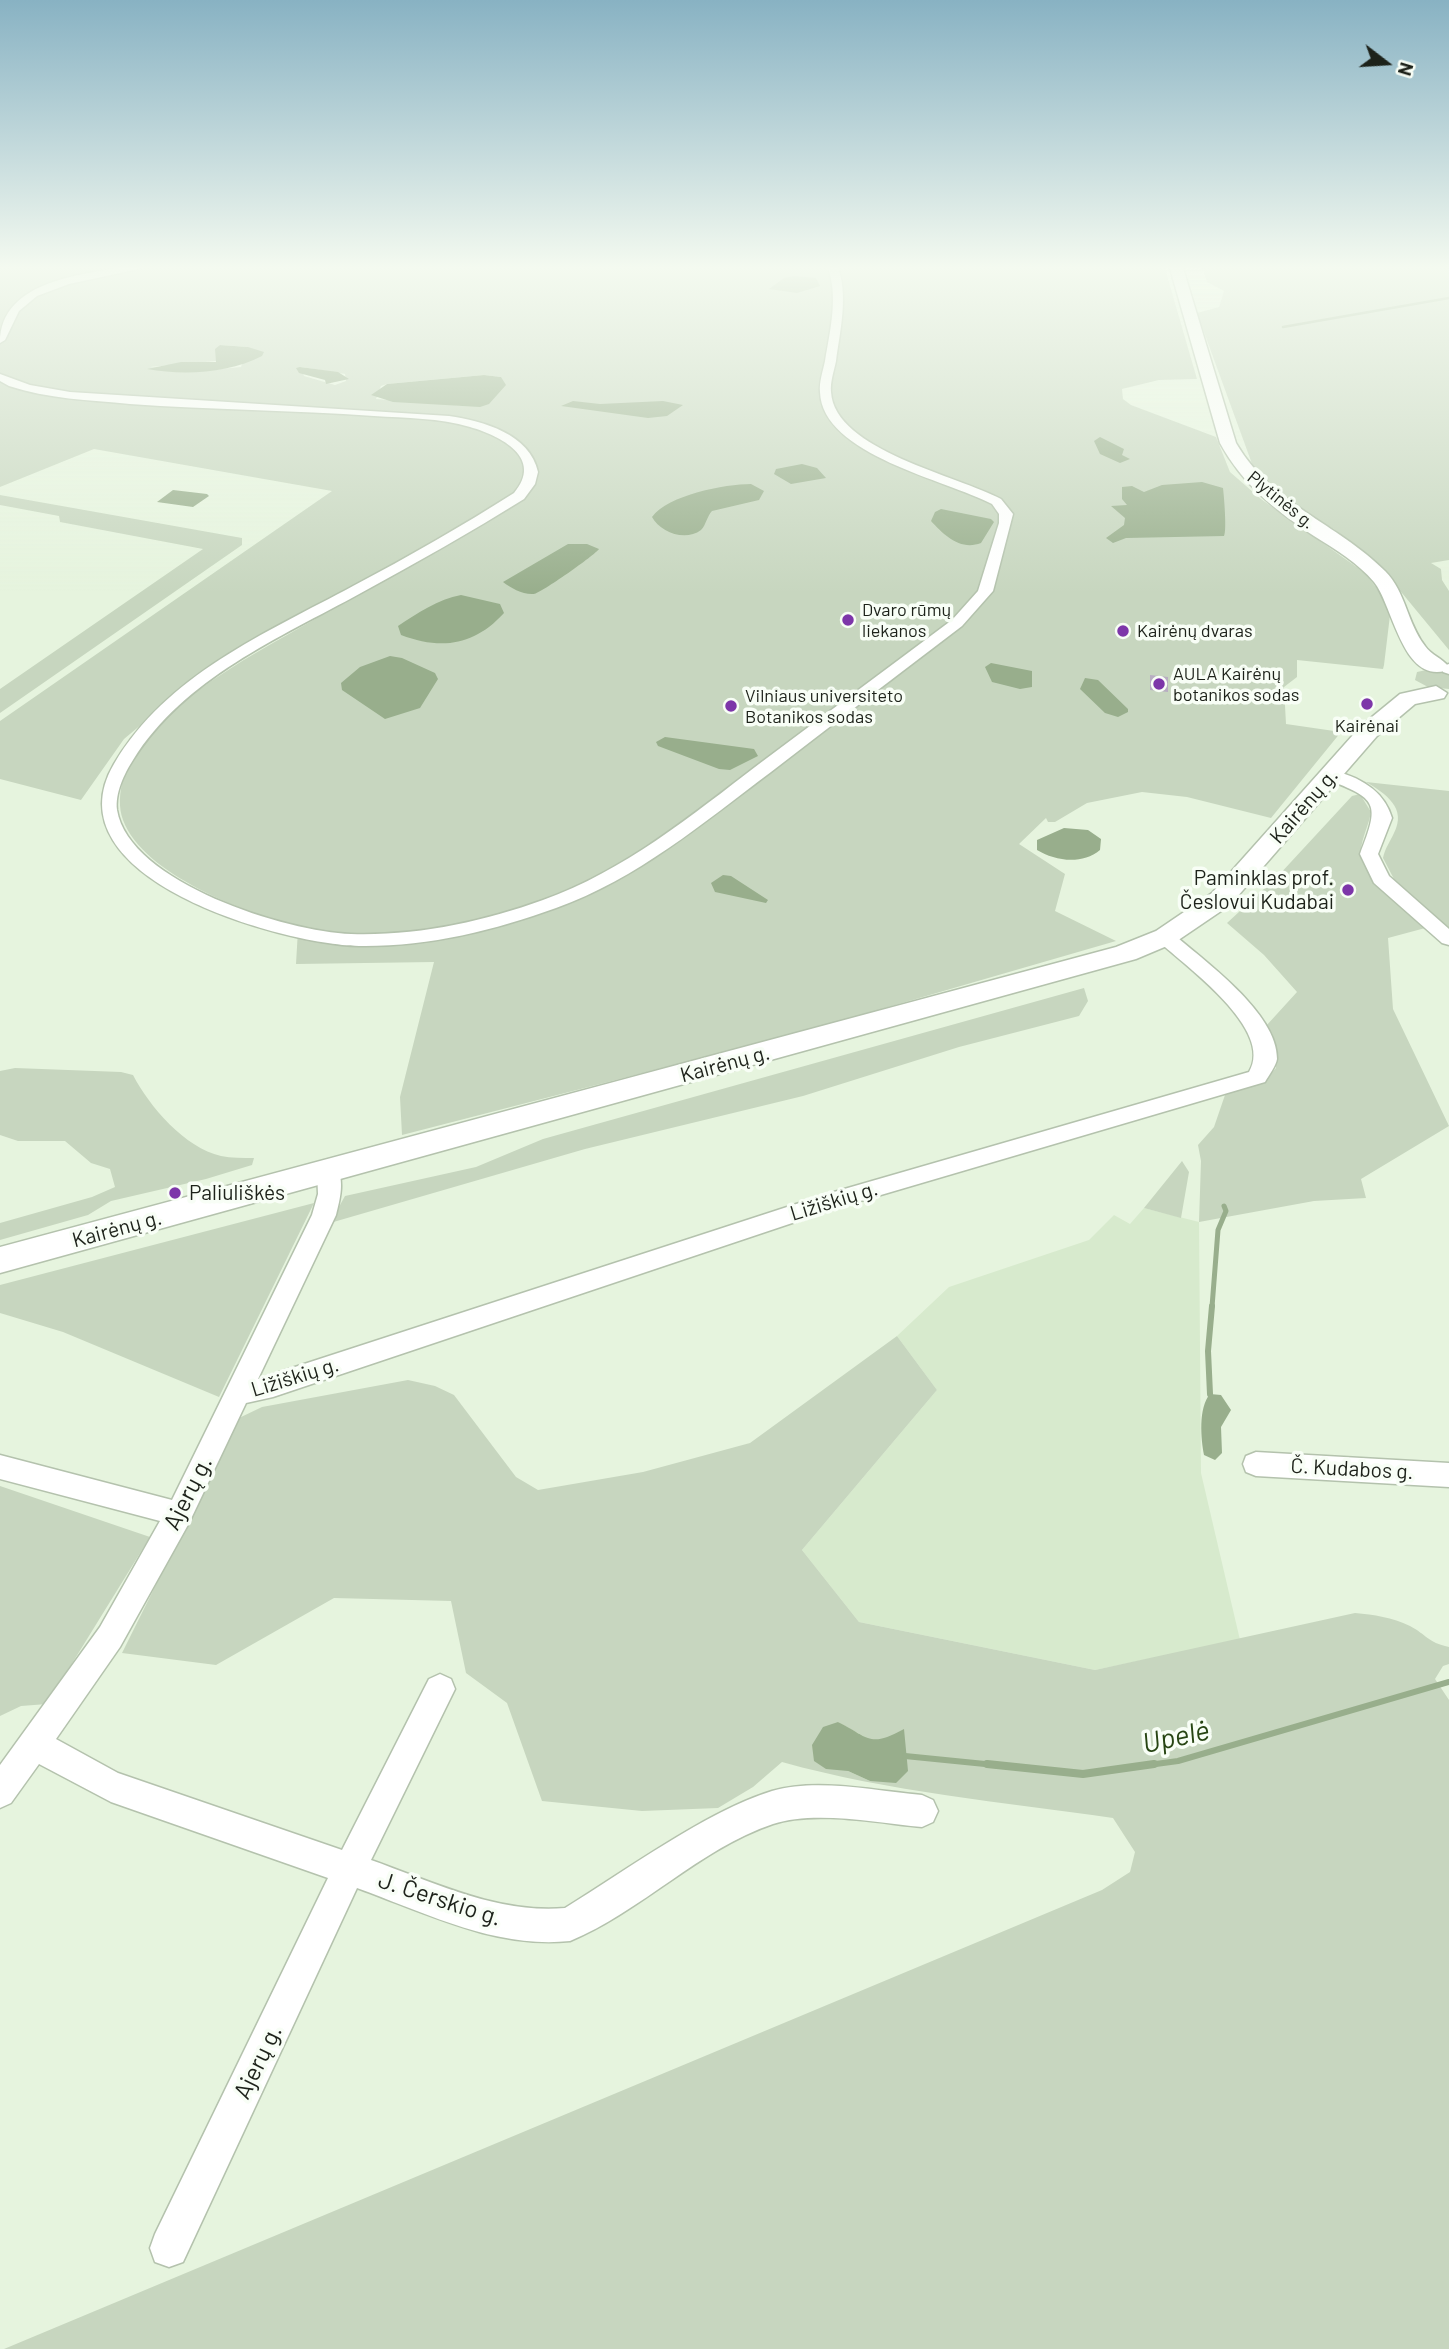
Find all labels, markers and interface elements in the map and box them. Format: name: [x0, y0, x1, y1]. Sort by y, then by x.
north arrow: [1351, 28, 1421, 98]
text: N: [1394, 60, 1419, 79]
street label: Plytinės g.: [1243, 466, 1319, 534]
place label: Dvaro rūmų liekanos: [862, 599, 951, 642]
marker: Dvaro rūmų liekanos: [840, 612, 856, 628]
place label: Kairėnų dvaras: [1137, 620, 1253, 642]
marker: Kairėnų dvaras: [1115, 623, 1131, 639]
place label: AULA Kairėnų botanikos sodas: [1173, 663, 1299, 706]
marker: AULA Kairėnų botanikos sodas: [1151, 676, 1167, 692]
place label: Vilniaus universiteto Botanikos sodas: [745, 685, 903, 728]
marker: Kairėnai: [1359, 696, 1375, 712]
marker: Vilniaus universiteto Botanikos sodas: [723, 698, 739, 714]
place label: Kairėnai: [1335, 715, 1399, 737]
street label: Kairėnų g.: [1264, 763, 1344, 849]
place label: Paminklas prof. Česlovui Kudabai: [1180, 865, 1334, 915]
marker: Paminklas prof. Česlovui Kudabai: [1340, 882, 1356, 898]
street label: Kairėnų g.: [678, 1040, 772, 1088]
street label: Ližiškių g.: [787, 1176, 881, 1226]
place label: Paliuliškės: [189, 1180, 285, 1206]
marker: Paliuliškės: [167, 1185, 183, 1201]
street label: Kairėnų g.: [70, 1205, 164, 1253]
street label: Ližiškių g.: [248, 1352, 342, 1402]
street label: Ajerų g.: [157, 1451, 219, 1535]
street label: Č. Kudabos g.: [1290, 1453, 1414, 1485]
water label: Upelė: [1139, 1714, 1213, 1760]
street label: J. Čerskio g.: [375, 1866, 505, 1932]
street label: Ajerų g.: [228, 2020, 288, 2104]

